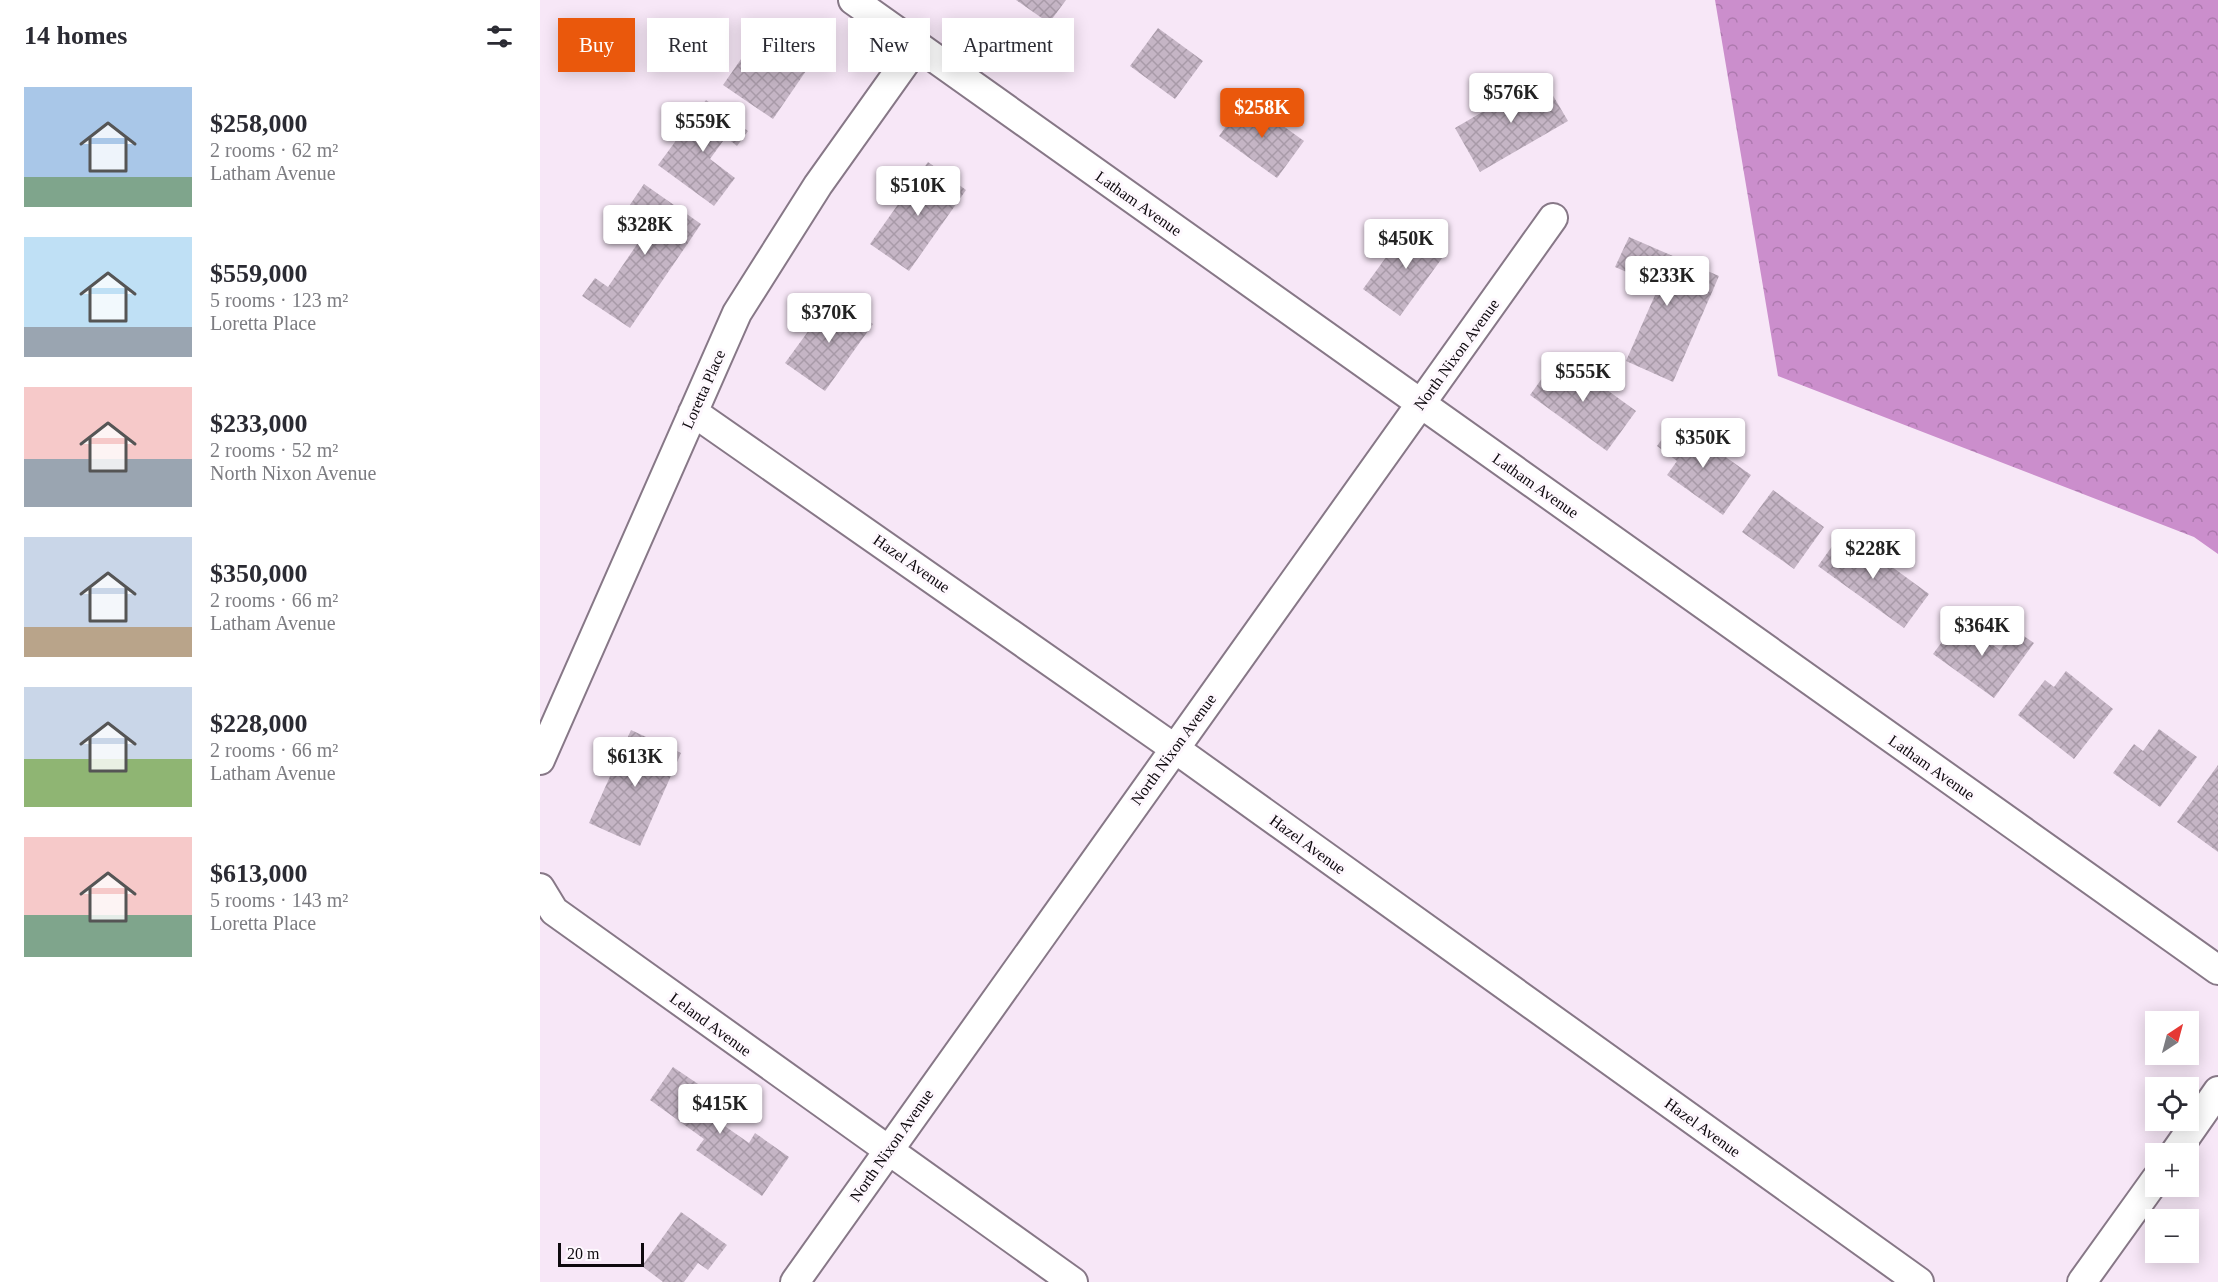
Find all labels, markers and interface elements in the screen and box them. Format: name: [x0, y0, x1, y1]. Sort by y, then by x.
chip: Buy: [558, 18, 635, 72]
chip: Rent: [647, 18, 729, 72]
chip: Filters: [741, 18, 836, 72]
chip: New: [848, 18, 930, 72]
chip: Apartment: [942, 18, 1074, 72]
icon: filters: [483, 20, 516, 53]
text: 14 homes: [24, 21, 127, 50]
pin: $576K: [1469, 73, 1553, 124]
text: $576K: [1483, 81, 1539, 103]
pin: $258K: [1220, 88, 1304, 139]
text: $258K: [1234, 96, 1290, 118]
pin: $559K: [661, 102, 745, 153]
text: $258,000: [210, 109, 308, 138]
text: $559K: [675, 110, 731, 132]
icon: home: [72, 111, 144, 183]
text: 2 rooms · 62 m²: [210, 139, 338, 161]
text: Latham Avenue: [210, 162, 336, 184]
pin: $510K: [876, 166, 960, 217]
street label: Latham Avenue: [1093, 168, 1185, 239]
text: $510K: [890, 174, 946, 196]
pin: $328K: [603, 205, 687, 256]
text: $328K: [617, 213, 673, 235]
pin: $450K: [1364, 219, 1448, 270]
text: $450K: [1378, 227, 1434, 249]
pin: $233K: [1625, 256, 1709, 307]
text: $559,000: [210, 259, 308, 288]
icon: home: [72, 261, 144, 333]
text: $233K: [1639, 264, 1695, 286]
text: 5 rooms · 123 m²: [210, 289, 348, 311]
pin: $370K: [787, 293, 871, 344]
street label: North Nixon Avenue: [1410, 295, 1502, 413]
text: $370K: [801, 301, 857, 323]
text: Loretta Place: [210, 312, 316, 334]
street label: Loretta Place: [678, 347, 728, 431]
pin: $555K: [1541, 352, 1625, 403]
text: $555K: [1555, 360, 1611, 382]
text: $233,000: [210, 409, 308, 438]
icon: home: [72, 411, 144, 483]
pin: $350K: [1661, 418, 1745, 469]
text: $350K: [1675, 426, 1731, 448]
text: 2 rooms · 52 m²: [210, 439, 338, 461]
street label: Latham Avenue: [1490, 450, 1582, 521]
text: North Nixon Avenue: [210, 462, 376, 484]
pin: $228K: [1831, 529, 1915, 580]
street label: Hazel Avenue: [870, 531, 953, 596]
text: $228K: [1845, 537, 1901, 559]
text: $350,000: [210, 559, 308, 588]
icon: home: [72, 561, 144, 633]
text: 2 rooms · 66 m²: [210, 589, 338, 611]
pin: $364K: [1940, 606, 2024, 657]
text: Latham Avenue: [210, 612, 336, 634]
text: $364K: [1954, 614, 2010, 636]
street label: North Nixon Avenue: [1127, 690, 1219, 808]
text: $228,000: [210, 709, 308, 738]
icon: home: [72, 711, 144, 783]
street label: Latham Avenue: [1886, 732, 1978, 803]
pin: $613K: [593, 737, 677, 788]
text: 2 rooms · 66 m²: [210, 739, 338, 761]
text: $613K: [607, 745, 663, 767]
text: Latham Avenue: [210, 762, 336, 784]
street label: Hazel Avenue: [1267, 811, 1349, 877]
text: $613,000: [210, 859, 308, 888]
icon: home: [72, 861, 144, 933]
text: 5 rooms · 143 m²: [210, 889, 348, 911]
text: Loretta Place: [210, 912, 316, 934]
street label: Leland Avenue: [667, 989, 755, 1060]
north arrow: [2145, 1011, 2199, 1065]
map controls: [2145, 1011, 2199, 1263]
button: locate: [2145, 1077, 2199, 1131]
pin: $415K: [678, 1084, 762, 1135]
street label: North Nixon Avenue: [846, 1086, 937, 1205]
text: $415K: [692, 1092, 748, 1114]
street label: Hazel Avenue: [1662, 1094, 1744, 1160]
button: +: [2145, 1143, 2199, 1197]
button: −: [2145, 1209, 2199, 1263]
scale bar: [558, 1240, 644, 1268]
text: 20 m: [567, 1245, 599, 1262]

